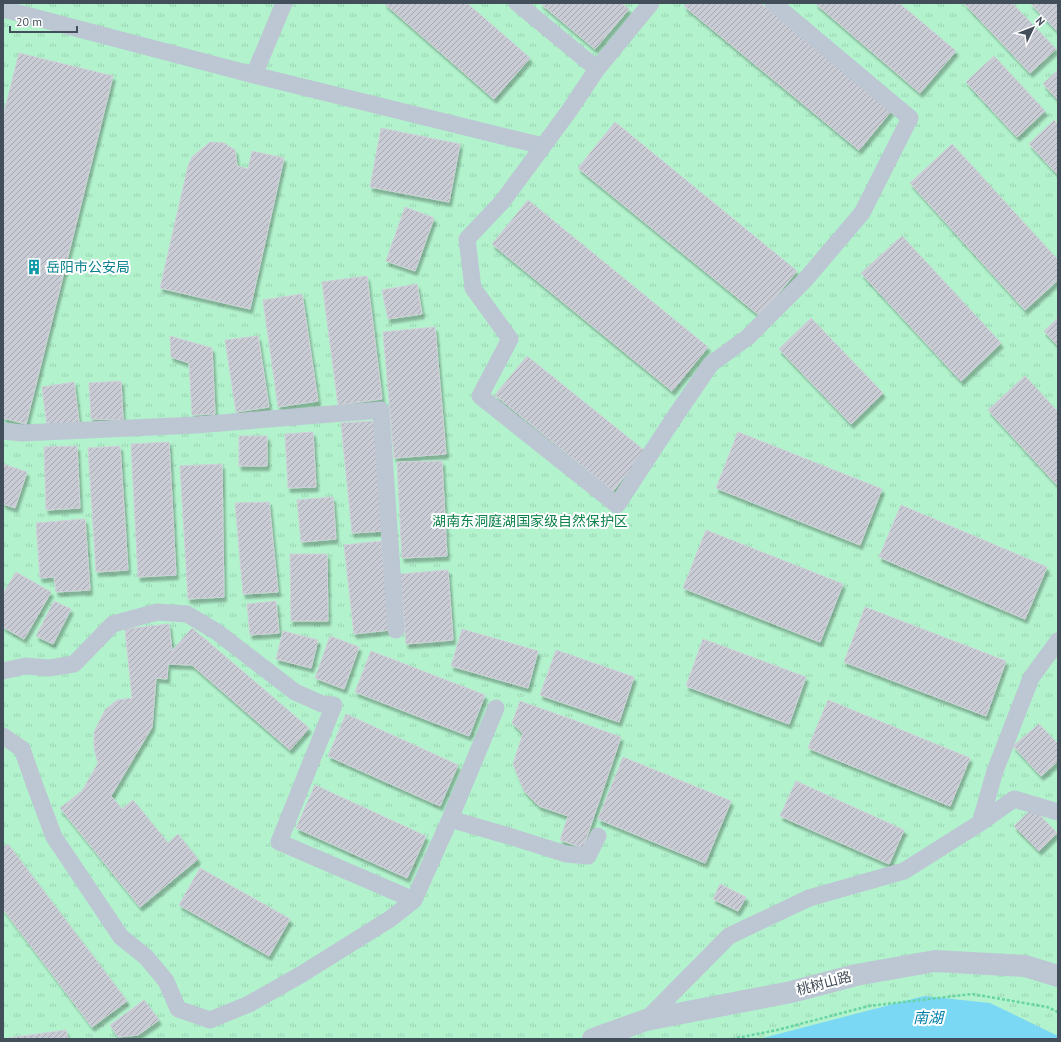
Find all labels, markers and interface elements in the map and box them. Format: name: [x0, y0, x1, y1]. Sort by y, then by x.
scale bar: [10, 8, 77, 34]
north arrow: [1013, 8, 1053, 48]
text: 20 m: [16, 14, 42, 29]
text: N: [1033, 14, 1048, 29]
building icon: 岳阳市公安局: [25, 258, 43, 276]
place label: 岳阳市公安局: [46, 258, 130, 276]
park label: 湖南东洞庭湖国家级自然保护区: [432, 512, 628, 530]
street label: 桃树山路: [795, 967, 853, 999]
water label: 南湖: [913, 1008, 945, 1027]

